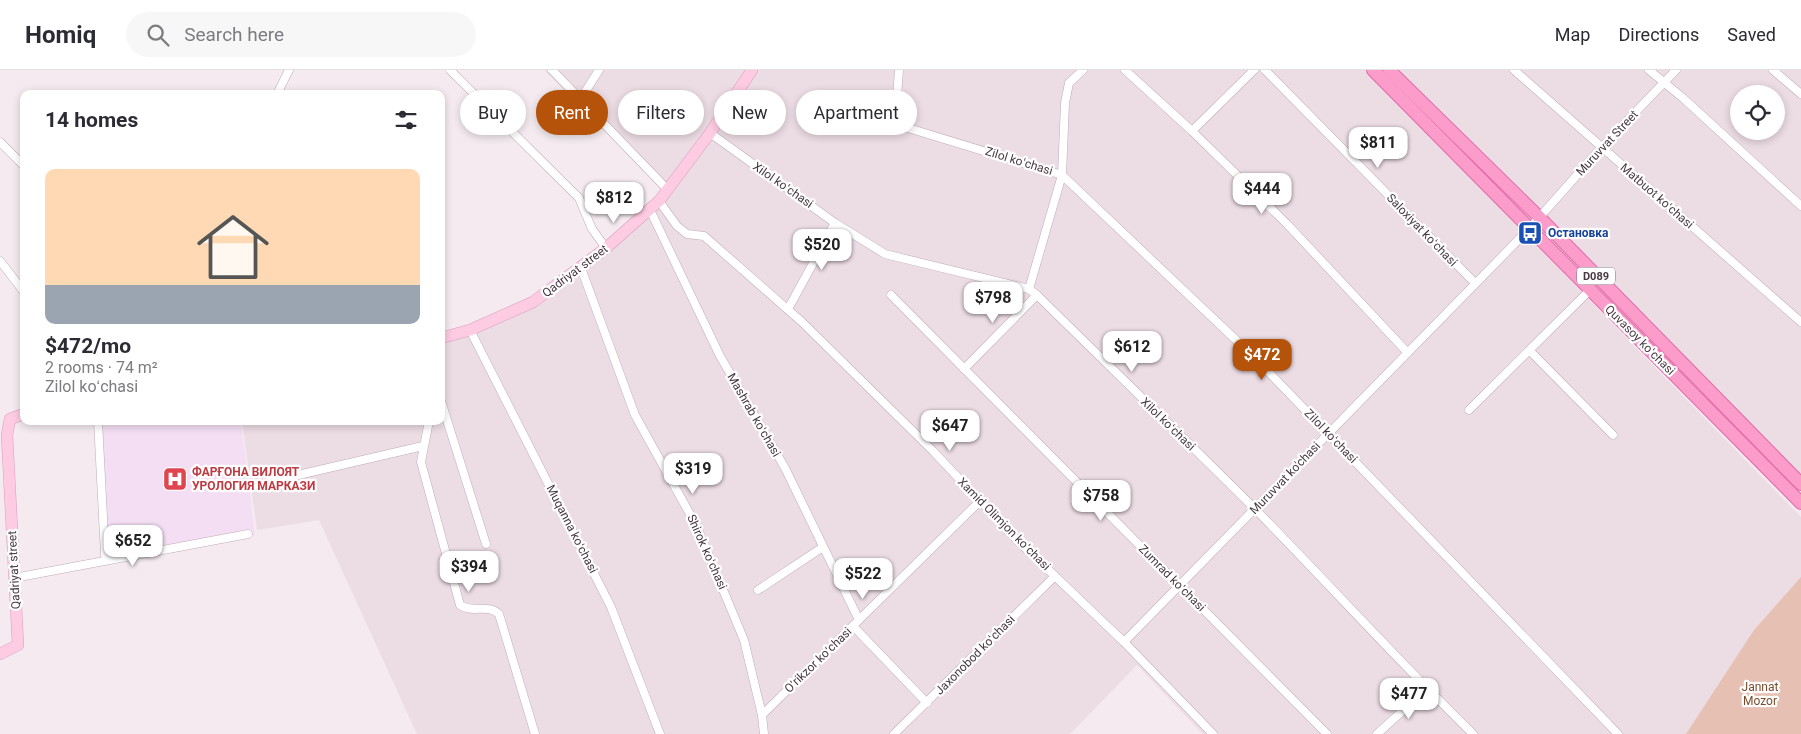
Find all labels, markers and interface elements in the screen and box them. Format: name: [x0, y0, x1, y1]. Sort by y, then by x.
search box: [126, 12, 476, 57]
text: Homiq: [25, 21, 96, 49]
icon: search: [144, 21, 172, 49]
text: Search here: [184, 23, 284, 46]
text: Map: [1555, 24, 1590, 45]
text: Directions: [1618, 24, 1699, 45]
text: Saved: [1727, 24, 1776, 45]
map controls: [1730, 85, 1785, 140]
button: locate: [1730, 85, 1785, 140]
chip: Buy: [460, 90, 526, 135]
chip: Rent: [536, 90, 608, 135]
chip: Filters: [618, 90, 704, 135]
chip: New: [714, 90, 786, 135]
chip: Apartment: [796, 90, 917, 135]
icon: filters: [392, 106, 420, 134]
street label: Muruvvat Street: [1573, 107, 1641, 179]
text: 14 homes: [45, 108, 138, 132]
pin: $811: [1348, 126, 1408, 169]
text: $811: [1360, 133, 1396, 152]
street label: Zilol koʻchasi: [984, 144, 1055, 178]
street label: Xilol koʻchasi: [750, 159, 816, 211]
street label: Matbuot koʻchasi: [1618, 160, 1696, 232]
pin: $444: [1232, 172, 1292, 215]
text: $444: [1244, 179, 1280, 198]
pin: $812: [584, 182, 644, 224]
text: $812: [596, 188, 632, 207]
street label: Saloxiyat koʻchasi: [1384, 191, 1460, 269]
icon: home: [188, 202, 278, 292]
bus stop icon: Остановка: [1517, 220, 1543, 246]
place label: Остановка: [1548, 226, 1609, 240]
pin: $520: [792, 228, 852, 271]
text: $520: [804, 235, 840, 254]
street label: Qadriyat street: [540, 242, 611, 300]
road number: D089: [1577, 268, 1615, 285]
pin: $798: [963, 282, 1023, 324]
text: $798: [975, 288, 1011, 307]
street label: Quvasoy koʻchasi: [1602, 302, 1678, 378]
pin: $612: [1102, 330, 1162, 373]
text: $472/mo: [45, 334, 131, 358]
text: $612: [1114, 337, 1150, 356]
pin: $472: [1232, 338, 1292, 381]
text: $472: [1244, 345, 1280, 364]
text: 2 rooms · 74 m²: [45, 358, 158, 377]
street label: Mashrab koʻchasi: [724, 371, 784, 459]
text: Zilol koʻchasi: [45, 377, 138, 396]
street label: Xilol koʻchasi: [1138, 395, 1198, 453]
street label: Zilol koʻchasi: [1302, 406, 1360, 466]
pin: $647: [920, 410, 980, 452]
text: $647: [932, 416, 968, 435]
street label: Muruvvat ko'chasi: [1247, 439, 1323, 517]
pin: $319: [663, 452, 723, 495]
text: $319: [675, 459, 711, 478]
place label: ФАРҒОНА ВИЛОЯТ УРОЛОГИЯ МАРКАЗИ: [192, 465, 315, 493]
hospital icon: ФАРҒОНА ВИЛОЯТ УРОЛОГИЯ МАРКАЗИ: [162, 466, 188, 492]
street label: Xamid Olimjon koʻchasi: [955, 475, 1053, 573]
pin: $758: [1071, 480, 1131, 522]
street label: Muqanna koʻchasi: [544, 482, 600, 576]
text: $758: [1083, 486, 1119, 505]
street label: Shirok koʻchasi: [684, 512, 730, 592]
pin: $652: [103, 524, 163, 567]
street label: Qadriyat street: [5, 530, 23, 609]
text: $652: [115, 531, 151, 550]
street label: Zumrad koʻchasi: [1136, 542, 1208, 614]
pin: $394: [439, 550, 499, 593]
text: $394: [451, 557, 487, 576]
pin: $522: [833, 558, 893, 600]
text: $522: [845, 564, 881, 583]
street label: Jaxonobod koʻchasi: [932, 612, 1018, 698]
street label: Oʻrikzor koʻchasi: [782, 624, 855, 696]
pin: $477: [1379, 678, 1439, 720]
park label: Jannat Mozor: [1742, 680, 1779, 708]
text: $477: [1391, 684, 1427, 703]

